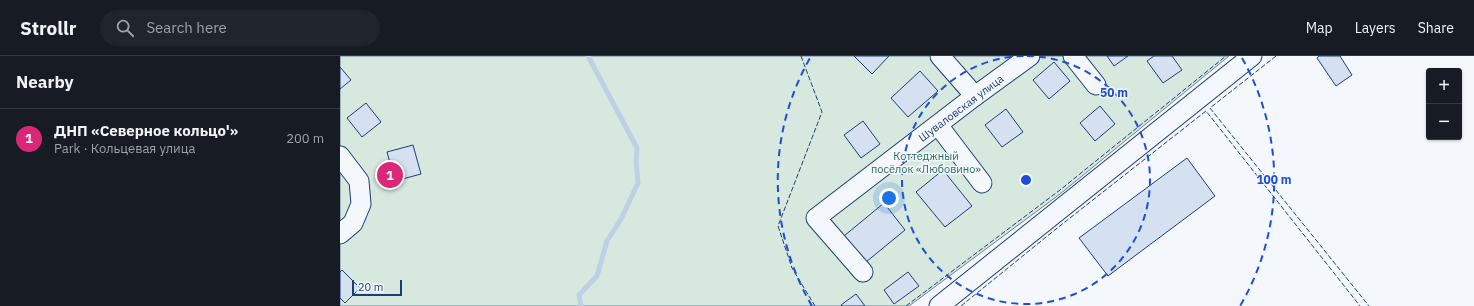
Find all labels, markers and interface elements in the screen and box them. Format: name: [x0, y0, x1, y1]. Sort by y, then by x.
search box: [100, 10, 380, 46]
text: Strollr: [20, 16, 76, 40]
icon: search: [114, 17, 136, 39]
text: Search here: [146, 18, 227, 37]
text: Map: [1306, 19, 1333, 37]
text: Layers: [1355, 19, 1396, 37]
text: Share: [1418, 19, 1454, 37]
map controls: [1426, 68, 1462, 140]
button: +: [1426, 68, 1462, 104]
text: Nearby: [16, 71, 74, 93]
street label: Шуваловская улица: [916, 71, 1006, 145]
text: 50 m: [1100, 85, 1128, 100]
button: −: [1426, 104, 1462, 140]
text: ДНП «Северное кольцо'»: [54, 121, 238, 140]
text: 1: [25, 130, 33, 147]
text: 200 m: [286, 130, 324, 147]
text: Park · Кольцевая улица: [54, 140, 195, 157]
park label: Коттеджный посёлок «Любовино»: [871, 149, 981, 176]
pin: 1: [377, 160, 403, 190]
text: 100 m: [1256, 172, 1292, 187]
centre of rings: [1019, 173, 1033, 187]
your location: [879, 188, 899, 208]
scale bar: [352, 278, 402, 297]
text: 20 m: [358, 280, 383, 294]

